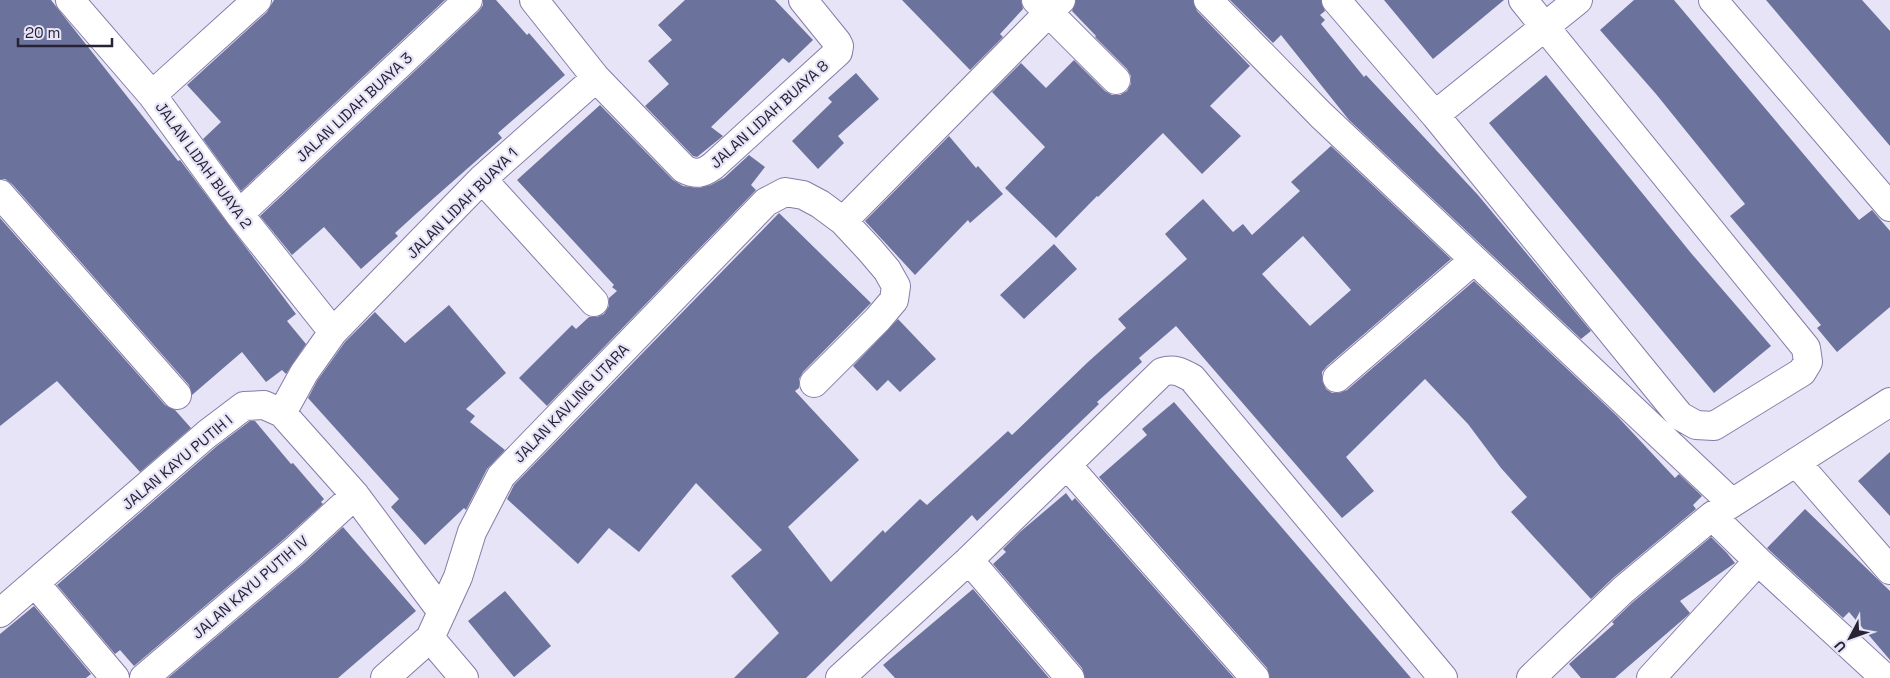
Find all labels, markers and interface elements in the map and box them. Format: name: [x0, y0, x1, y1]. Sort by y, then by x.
scale bar: [18, 15, 111, 47]
text: 20 m: [25, 23, 60, 42]
street label: JALAN LIDAH BUAYA 3: [292, 48, 416, 166]
street label: JALAN LIDAH BUAYA 8: [706, 56, 832, 172]
street label: JALAN LIDAH BUAYA 2: [152, 98, 256, 232]
street label: JALAN LIDAH BUAYA 1: [402, 143, 522, 263]
street label: JALAN KAVLING UTARA: [509, 339, 633, 466]
street label: JALAN KAYU PUTIH I: [118, 410, 236, 514]
street label: JALAN KAYU PUTIH IV: [188, 531, 312, 643]
north arrow: [1825, 613, 1875, 663]
text: U: [1830, 637, 1850, 656]

